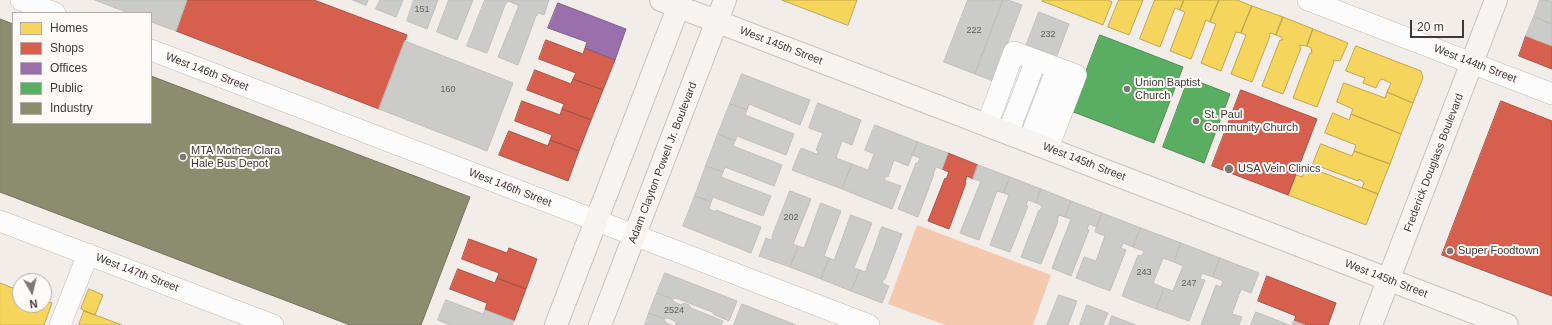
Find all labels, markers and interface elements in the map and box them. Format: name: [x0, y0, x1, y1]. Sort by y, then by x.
house number: 151: [414, 5, 430, 15]
legend: [12, 12, 152, 124]
scale bar: [1412, 12, 1466, 38]
text: 20 m: [1417, 20, 1444, 34]
text: Homes: [50, 21, 88, 35]
street label: West 145th Street: [738, 24, 824, 68]
house number: 222: [966, 26, 982, 36]
house number: 232: [1040, 30, 1056, 40]
text: Shops: [50, 41, 84, 55]
street label: West 144th Street: [1432, 42, 1518, 86]
street label: West 146th Street: [164, 50, 250, 94]
text: Offices: [50, 61, 87, 75]
place label: Union Baptist Church: [1135, 76, 1200, 102]
street label: Adam Clayton Powell Jr. Boulevard: [626, 80, 700, 246]
text: Public: [50, 81, 83, 95]
marker: Union Baptist Church: [1122, 84, 1132, 94]
house number: 160: [440, 85, 456, 95]
street label: Frederick Douglass Boulevard: [1401, 92, 1467, 234]
text: Industry: [50, 101, 93, 115]
place label: St. Paul Community Church: [1204, 108, 1298, 134]
marker: St. Paul Community Church: [1191, 116, 1201, 126]
street label: West 145th Street: [1041, 140, 1127, 184]
place label: MTA Mother Clara Hale Bus Depot: [191, 144, 280, 170]
marker: MTA Mother Clara Hale Bus Depot: [178, 152, 188, 162]
place label: USA Vein Clinics: [1238, 162, 1321, 176]
marker: USA Vein Clinics: [1223, 163, 1235, 175]
street label: West 146th Street: [467, 166, 553, 210]
house number: 202: [783, 213, 799, 223]
place label: Super Foodtown: [1458, 244, 1539, 258]
marker: Super Foodtown: [1445, 246, 1455, 256]
street label: West 147th Street: [94, 251, 180, 295]
street label: West 145th Street: [1343, 257, 1429, 301]
house number: 243: [1136, 268, 1152, 278]
north arrow: [12, 273, 52, 313]
house number: 247: [1181, 279, 1197, 289]
text: N: [29, 297, 38, 310]
house number: 2524: [664, 306, 684, 316]

